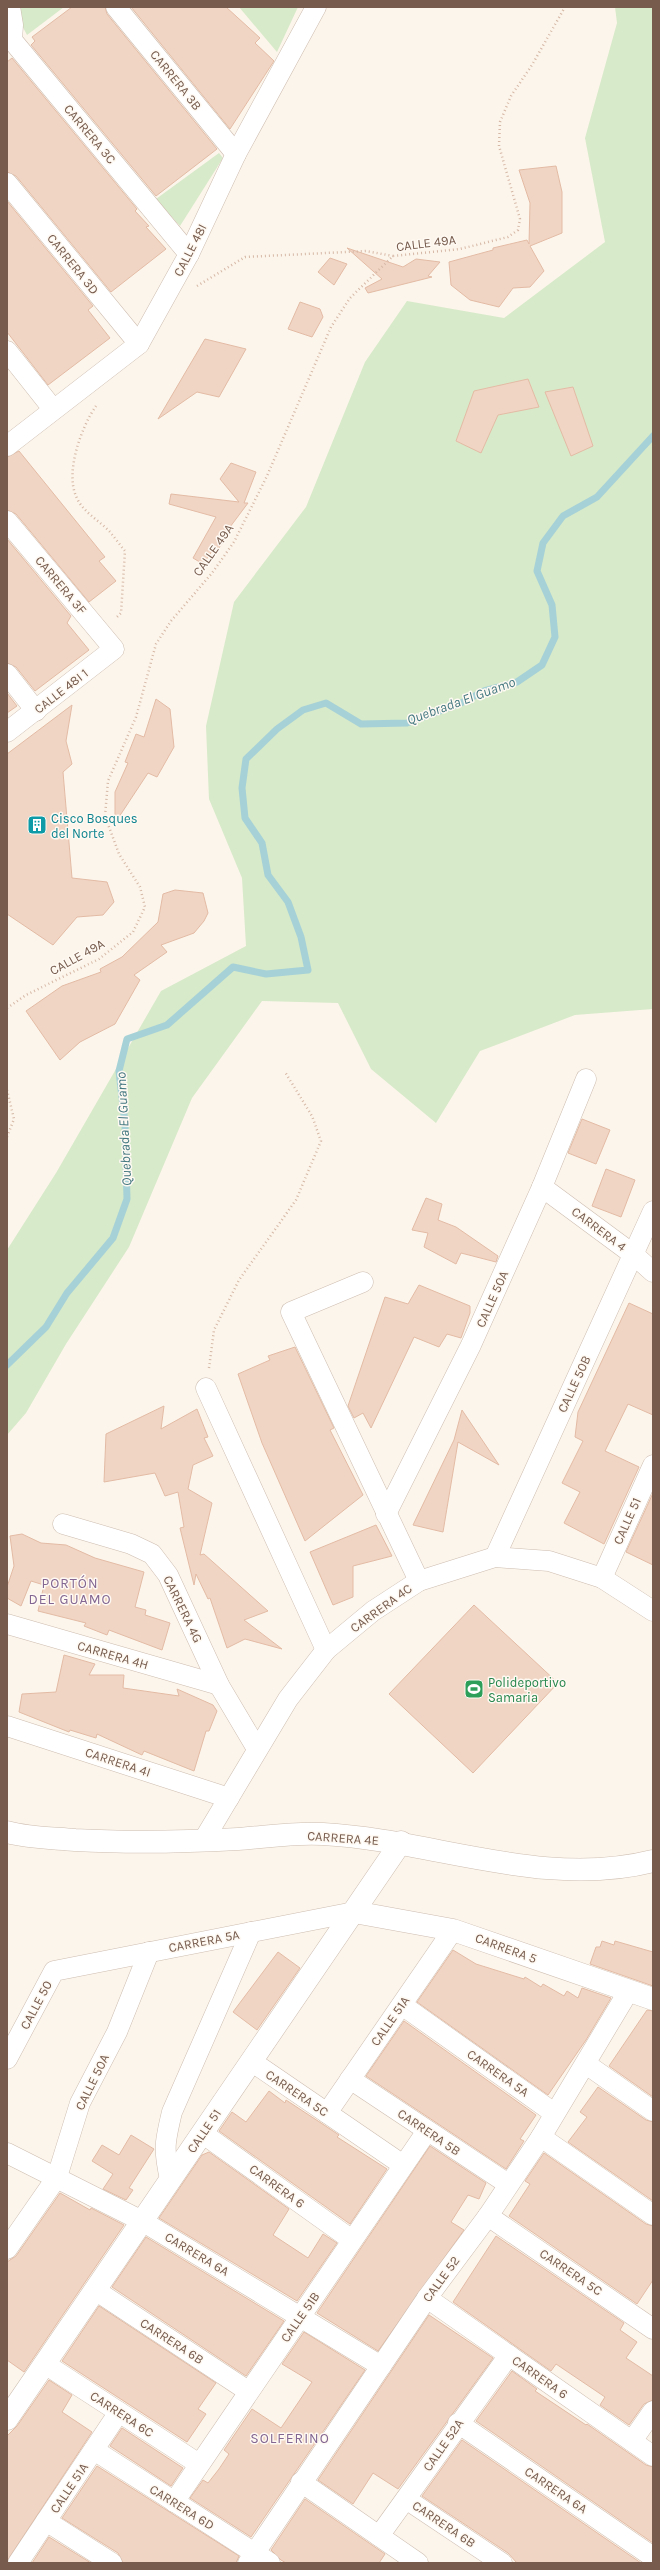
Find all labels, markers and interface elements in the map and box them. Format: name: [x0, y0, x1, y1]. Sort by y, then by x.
street label: CARRERA 3B: [147, 47, 205, 113]
street label: CARRERA 3C: [61, 101, 119, 167]
street label: CALLE 48I: [170, 221, 210, 279]
street label: CARRERA 3D: [44, 231, 102, 297]
street label: CALLE 49A: [395, 232, 457, 254]
street label: CALLE 49A: [190, 521, 237, 579]
street label: CARRERA 3F: [32, 553, 90, 617]
street label: CALLE 48I 1: [31, 665, 91, 717]
water label: Quebrada El Guamo: [404, 673, 518, 729]
place label: Cisco Bosques del Norte: [51, 811, 138, 841]
building icon: Cisco Bosques del Norte: [26, 814, 48, 836]
street label: CALLE 49A: [47, 936, 107, 978]
water label: Quebrada El Guamo: [113, 1071, 135, 1186]
street label: CARRERA 4: [569, 1204, 629, 1254]
street label: CALLE 50A: [473, 1268, 511, 1330]
street label: CALLE 50B: [554, 1353, 594, 1415]
street label: CALLE 51: [610, 1495, 644, 1547]
street label: CARRERA 4G: [160, 1573, 206, 1645]
district label: PORTÓN DEL GUAMO: [28, 1575, 112, 1608]
street label: CARRERA 4C: [347, 1581, 415, 1635]
street label: CARRERA 4H: [76, 1638, 150, 1672]
place label: Polideportivo Samaria: [488, 1675, 566, 1705]
sports icon: Polideportivo Samaria: [463, 1678, 485, 1700]
street label: CARRERA 4I: [83, 1744, 153, 1780]
street label: CARRERA 4E: [307, 1828, 379, 1848]
street label: CARRERA 5A: [167, 1927, 241, 1955]
street label: CARRERA 5: [473, 1930, 539, 1966]
street label: CALLE 50: [17, 1978, 55, 2032]
street label: CALLE 51A: [367, 1993, 413, 2049]
street label: CARRERA 5A: [464, 2046, 532, 2100]
street label: CALLE 50A: [72, 2051, 112, 2112]
street label: CARRERA 5C: [263, 2067, 331, 2120]
street label: CARRERA 5B: [395, 2105, 463, 2159]
street label: CALLE 51: [184, 2106, 224, 2156]
street label: CARRERA 6: [246, 2161, 308, 2211]
street label: CARRERA 6A: [162, 2229, 232, 2279]
street label: CARRERA 5C: [537, 2246, 605, 2299]
street label: CALLE 52: [419, 2253, 463, 2305]
street label: CALLE 51B: [277, 2289, 323, 2345]
street label: CARRERA 6B: [137, 2315, 207, 2367]
street label: CARRERA 6: [509, 2352, 571, 2402]
street label: CARRERA 6C: [87, 2388, 157, 2440]
street label: CALLE 52A: [420, 2416, 467, 2474]
district label: SOLFERINO: [250, 2430, 330, 2447]
street label: CALLE 51A: [47, 2460, 91, 2516]
street label: CARRERA 6A: [522, 2464, 591, 2517]
street label: CARRERA 6D: [147, 2481, 217, 2533]
street label: CARRERA 6B: [410, 2497, 478, 2551]

